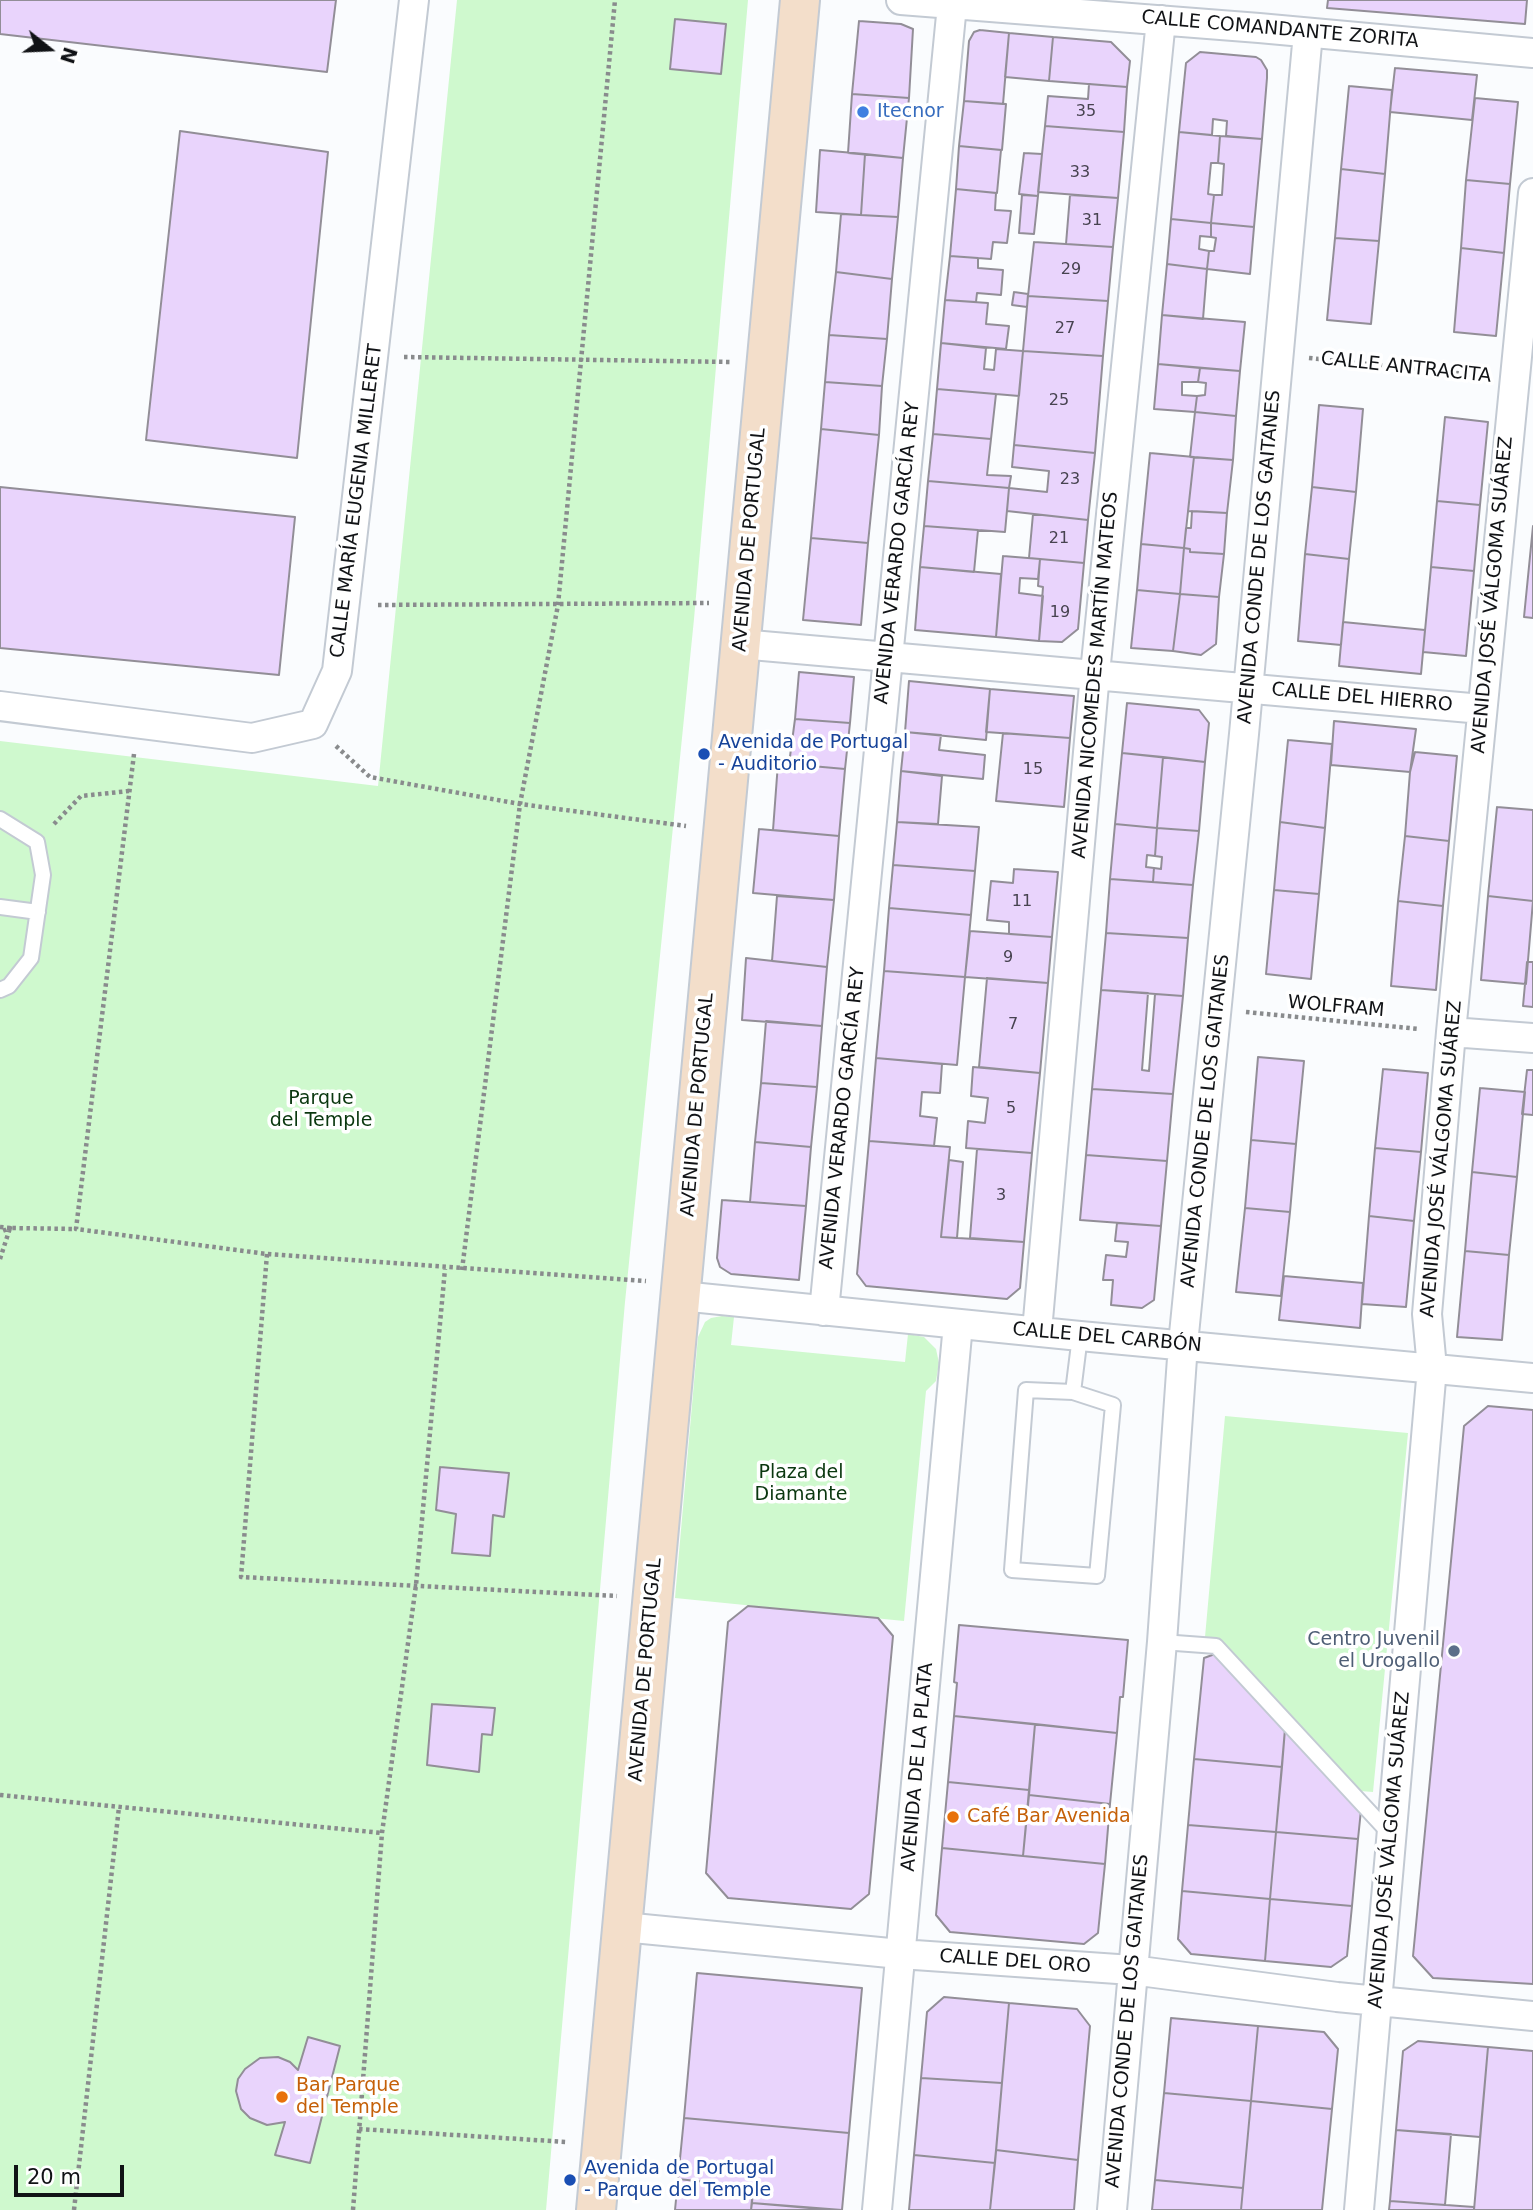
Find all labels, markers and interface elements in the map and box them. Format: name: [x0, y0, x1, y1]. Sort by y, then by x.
street label: CALLE COMANDANTE ZORITA: [1140, 7, 1420, 53]
north arrow: [14, 14, 84, 84]
text: N: [56, 45, 82, 66]
place label: Itecnor: [877, 101, 944, 123]
house number: 35: [1076, 102, 1096, 122]
marker: Itecnor: [855, 104, 871, 120]
house number: 33: [1070, 163, 1090, 183]
house number: 31: [1082, 211, 1102, 231]
house number: 29: [1061, 260, 1081, 280]
house number: 27: [1055, 319, 1075, 339]
street label: CALLE MARÍA EUGENIA MILLERET: [326, 343, 388, 659]
street label: CALLE ANTRACITA: [1320, 348, 1492, 388]
street label: AVENIDA CONDE DE LOS GAITANES: [1234, 389, 1286, 725]
house number: 25: [1049, 391, 1069, 411]
street label: AVENIDA VERARDO GARCÍA REY: [871, 401, 925, 705]
street label: AVENIDA DE PORTUGAL: [729, 427, 771, 653]
street label: AVENIDA JOSÉ VÁLGOMA SUÁREZ: [1468, 435, 1518, 755]
house number: 23: [1060, 470, 1080, 490]
street label: AVENIDA NICOMEDES MARTÍN MATEOS: [1069, 491, 1123, 859]
house number: 21: [1049, 529, 1069, 549]
house number: 19: [1050, 603, 1070, 623]
street label: CALLE DEL HIERRO: [1270, 679, 1454, 717]
place label: Avenida de Portugal - Auditorio: [718, 732, 908, 776]
marker: Avenida de Portugal - Auditorio: [696, 746, 712, 762]
house number: 15: [1023, 760, 1043, 780]
house number: 11: [1012, 892, 1032, 912]
house number: 9: [1003, 948, 1013, 968]
street label: AVENIDA CONDE DE LOS GAITANES: [1177, 953, 1235, 1289]
street label: AVENIDA VERARDO GARCÍA REY: [816, 966, 870, 1270]
street label: WOLFRAM: [1287, 991, 1385, 1023]
street label: AVENIDA DE PORTUGAL: [677, 992, 719, 1218]
street label: AVENIDA JOSÉ VÁLGOMA SUÁREZ: [1417, 999, 1467, 1319]
house number: 7: [1008, 1015, 1018, 1035]
park label: Parque del Temple: [270, 1088, 372, 1132]
house number: 5: [1006, 1099, 1016, 1119]
house number: 3: [996, 1186, 1006, 1206]
street label: CALLE DEL CARBÓN: [1011, 1318, 1203, 1358]
park label: Plaza del Diamante: [755, 1462, 847, 1506]
street label: AVENIDA DE PORTUGAL: [625, 1557, 667, 1783]
place label: Centro Juvenil el Urogallo: [1307, 1629, 1440, 1673]
marker: Centro Juvenil el Urogallo: [1446, 1643, 1462, 1659]
street label: AVENIDA DE LA PLATA: [898, 1662, 938, 1872]
street label: AVENIDA JOSÉ VÁLGOMA SUÁREZ: [1365, 1690, 1415, 2010]
place label: Café Bar Avenida: [967, 1806, 1131, 1828]
marker: Café Bar Avenida: [945, 1809, 961, 1825]
street label: AVENIDA CONDE DE LOS GAITANES: [1102, 1853, 1154, 2189]
street label: CALLE DEL ORO: [938, 1945, 1092, 1979]
place label: Bar Parque del Temple: [296, 2075, 400, 2119]
marker: Bar Parque del Temple: [274, 2089, 290, 2105]
scale bar: [18, 2150, 128, 2194]
place label: Avenida de Portugal - Parque del Temple: [584, 2158, 774, 2202]
text: 20 m: [27, 2165, 81, 2189]
marker: Avenida de Portugal - Parque del Temple: [562, 2172, 578, 2188]

